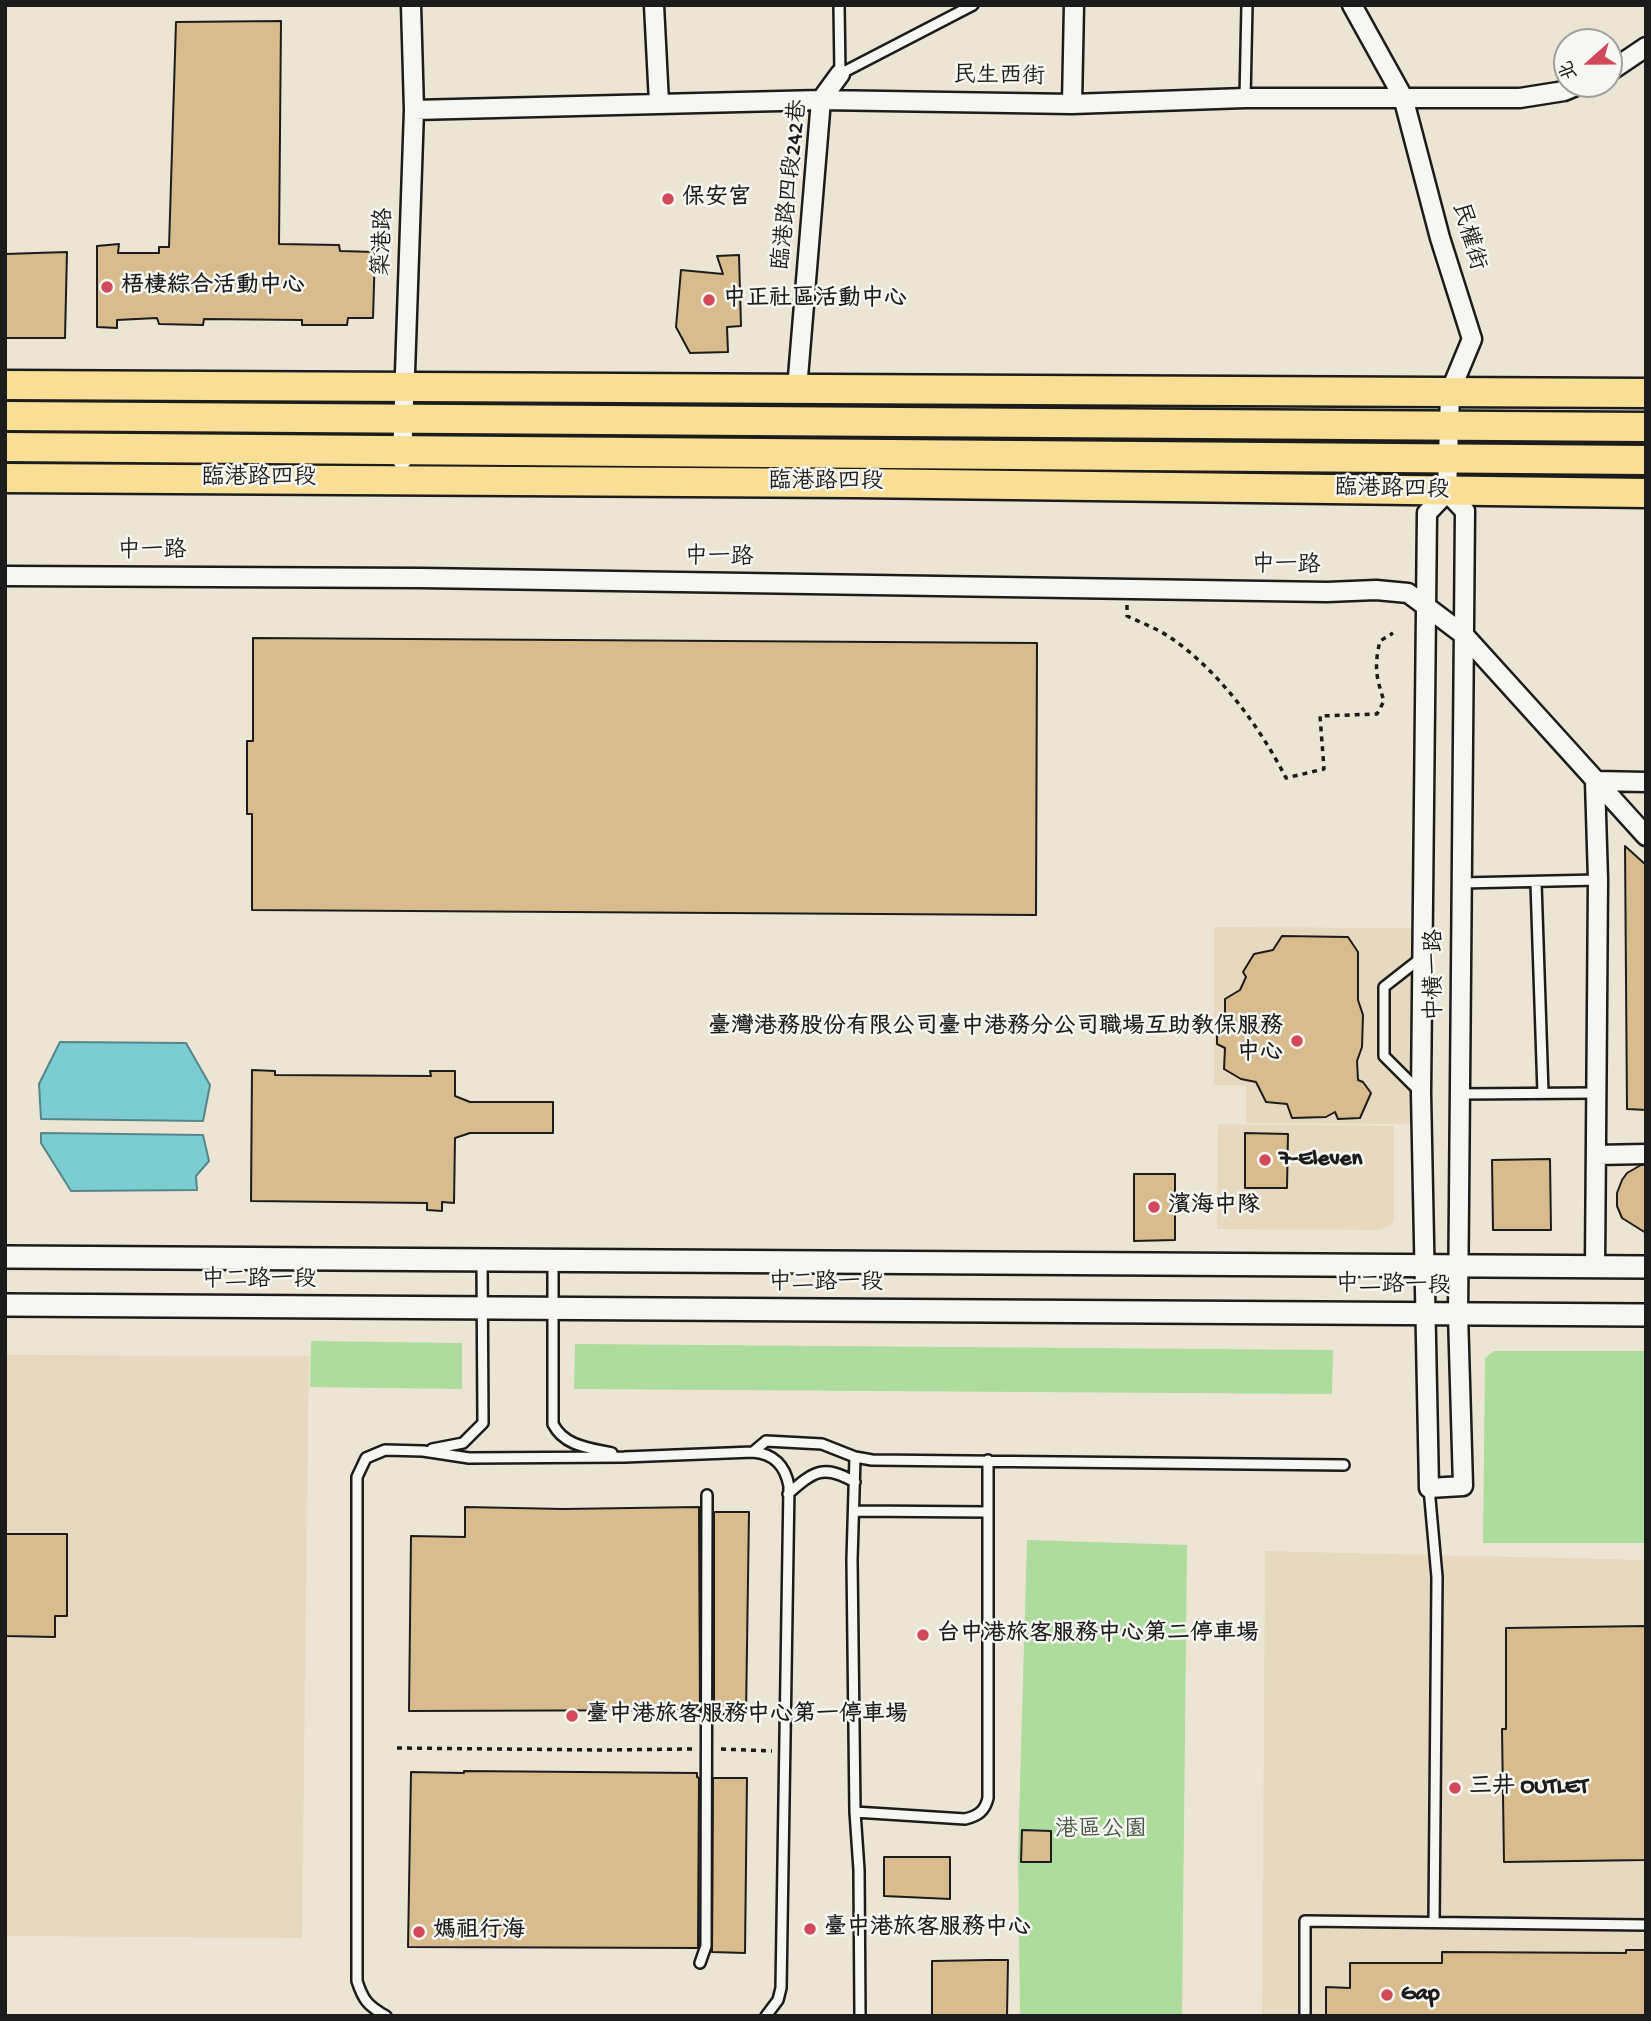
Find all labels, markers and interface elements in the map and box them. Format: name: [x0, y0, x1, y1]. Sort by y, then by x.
north arrow: [1553, 28, 1623, 98]
text: 北: [1556, 57, 1584, 83]
street label: 民生西街: [953, 63, 1045, 93]
street label: 臨港路四段242巷: [769, 98, 815, 272]
place label: 保安宮: [682, 185, 751, 213]
marker: 保安宮: [660, 191, 676, 207]
street label: 民權街: [1444, 200, 1490, 274]
street label: 築港路: [370, 207, 400, 277]
place label: 梧棲綜合活動中心: [121, 273, 305, 301]
marker: 梧棲綜合活動中心: [99, 279, 115, 295]
place label: 中正社區活動中心: [723, 286, 907, 314]
marker: 中正社區活動中心: [701, 292, 717, 308]
street label: 臨港路四段: [202, 465, 316, 493]
street label: 臨港路四段: [769, 469, 883, 497]
street label: 臨港路四段: [1334, 476, 1450, 506]
street label: 中一路: [118, 538, 186, 566]
street label: 中一路: [684, 545, 754, 573]
street label: 中一路: [1251, 553, 1321, 581]
street label: 中橫一路: [1422, 929, 1450, 1021]
place label: 臺灣港務股份有限公司臺中港務分公司職場互助教保服務 中心: [708, 1014, 1283, 1068]
marker: 臺灣港務股份有限公司臺中港務分公司職場互助教保服務 中心: [1289, 1033, 1305, 1049]
place label: 7-Eleven: [1279, 1146, 1362, 1174]
marker: 7-Eleven: [1257, 1152, 1273, 1168]
place label: 濱海中隊: [1168, 1193, 1260, 1221]
marker: 濱海中隊: [1146, 1199, 1162, 1215]
street label: 中二路一段: [202, 1267, 316, 1295]
street label: 中二路一段: [769, 1270, 883, 1298]
street label: 中二路一段: [1335, 1272, 1451, 1302]
place label: 台中港旅客服務中心第二停車場: [937, 1621, 1259, 1649]
marker: 台中港旅客服務中心第二停車場: [915, 1627, 931, 1643]
place label: 臺中港旅客服務中心第一停車場: [586, 1702, 908, 1730]
marker: 臺中港旅客服務中心第一停車場: [564, 1708, 580, 1724]
place label: 三井 OUTLET: [1469, 1774, 1588, 1802]
marker: 三井 OUTLET: [1447, 1780, 1463, 1796]
park label: 港區公園: [1055, 1817, 1147, 1845]
place label: 臺中港旅客服務中心: [824, 1915, 1031, 1943]
place label: 媽祖行海: [433, 1918, 525, 1946]
marker: 臺中港旅客服務中心: [802, 1921, 818, 1937]
marker: 媽祖行海: [411, 1924, 427, 1940]
place label: Gap: [1401, 1981, 1440, 2009]
marker: Gap: [1379, 1987, 1395, 2003]

